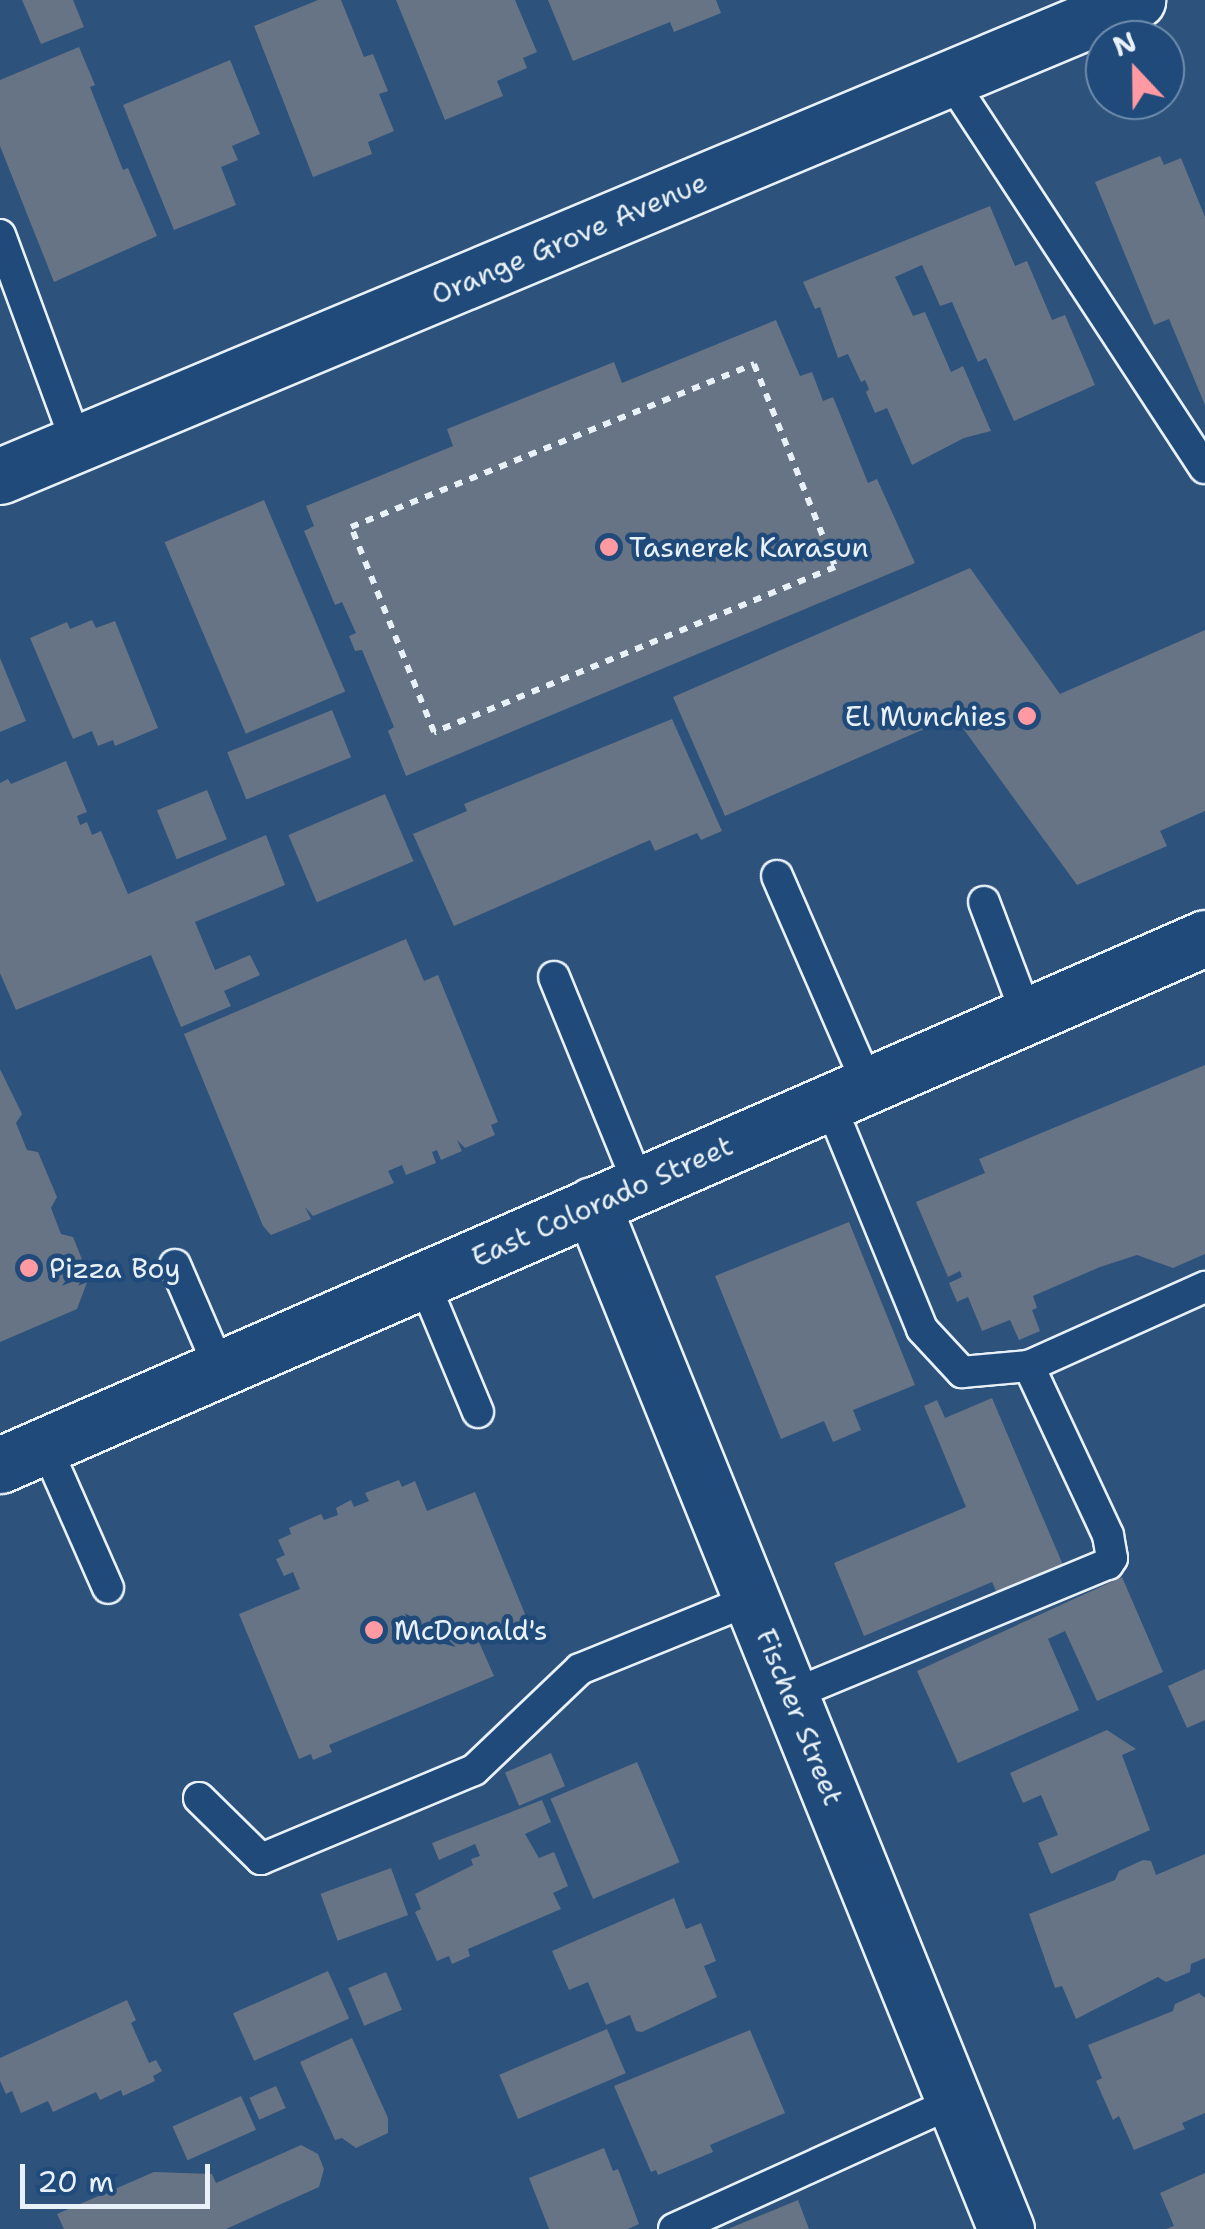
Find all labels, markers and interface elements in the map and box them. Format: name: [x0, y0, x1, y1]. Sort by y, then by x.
north arrow: [1085, 20, 1185, 120]
text: N: [1107, 22, 1142, 66]
street label: Orange Grove Avenue: [426, 165, 712, 311]
place label: Tasnerek Karasun: [629, 530, 869, 564]
marker: Tasnerek Karasun: [598, 536, 620, 558]
place label: El Munchies: [845, 699, 1007, 733]
marker: El Munchies: [1016, 705, 1038, 727]
street label: East Colorado Street: [466, 1128, 738, 1274]
place label: Pizza Boy: [49, 1251, 181, 1285]
marker: Pizza Boy: [18, 1257, 40, 1279]
place label: McDonald's: [394, 1613, 548, 1647]
marker: McDonald's: [363, 1619, 385, 1641]
street label: Fischer Street: [749, 1624, 851, 1810]
scale bar: [25, 2144, 215, 2206]
text: 20 m: [37, 2161, 114, 2202]

